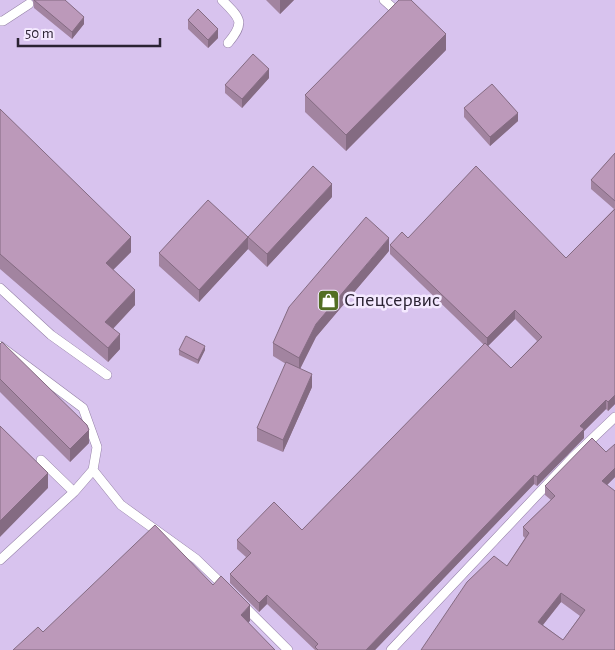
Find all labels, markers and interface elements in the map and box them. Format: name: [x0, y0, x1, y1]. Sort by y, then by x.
scale bar: [18, 15, 160, 47]
text: 50 m: [25, 26, 54, 41]
shop icon: Спецсервис: [316, 288, 340, 312]
place label: Спецсервис: [344, 290, 440, 310]

